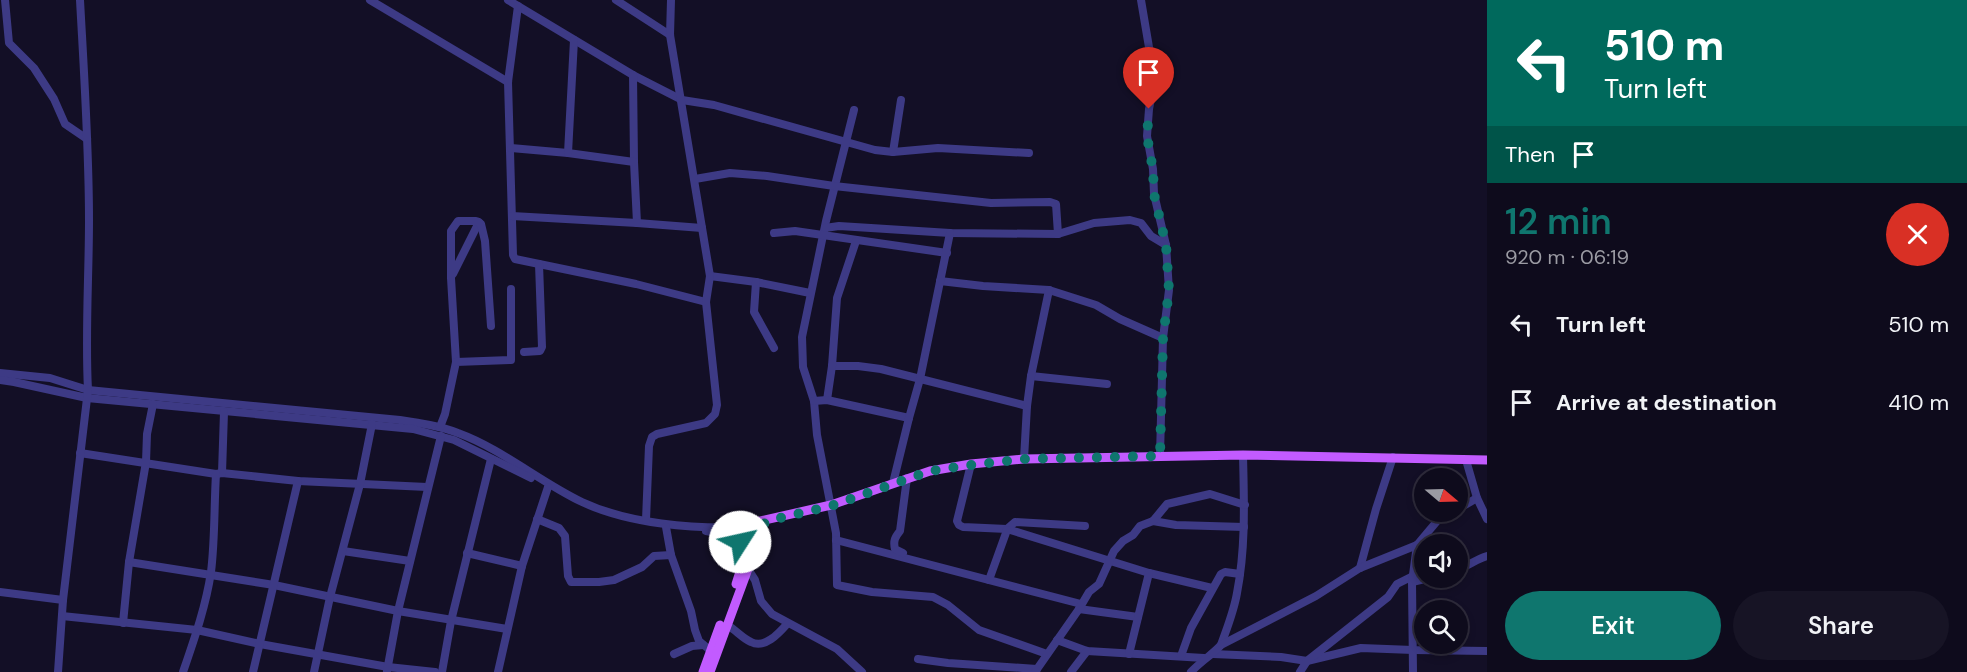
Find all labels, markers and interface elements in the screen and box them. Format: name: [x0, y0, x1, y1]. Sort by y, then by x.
text: 510 m: [1604, 18, 1724, 73]
icon: left: [1505, 24, 1583, 102]
pin: [1123, 47, 1174, 109]
icon: arrive: [1132, 56, 1165, 89]
text: Turn left: [1604, 71, 1707, 106]
icon: arrive: [1567, 138, 1600, 171]
text: Then: [1505, 140, 1555, 169]
text: 12 min: [1505, 198, 1612, 245]
button: close: [1886, 203, 1949, 266]
text: 920 m · 06:19: [1505, 244, 1629, 270]
icon: left: [1505, 308, 1538, 341]
text: Turn left: [1556, 310, 1646, 339]
text: 510 m: [1888, 310, 1949, 339]
icon: arrive: [1505, 386, 1538, 419]
text: Arrive at destination: [1556, 388, 1777, 417]
text: 410 m: [1888, 388, 1949, 417]
north arrow: [1414, 468, 1468, 522]
map controls: [1414, 468, 1468, 654]
position arrow: [708, 510, 772, 574]
button: sound: [1414, 534, 1468, 588]
button: Exit: [1505, 591, 1721, 660]
button: Share: [1733, 591, 1949, 660]
button: search: [1414, 600, 1468, 654]

